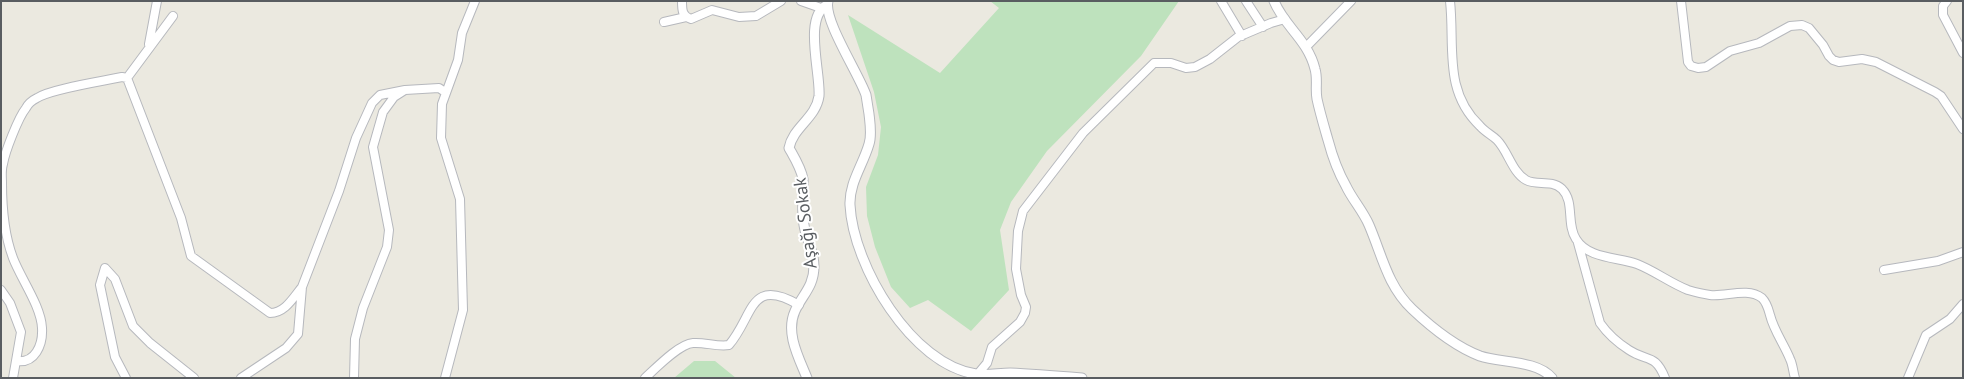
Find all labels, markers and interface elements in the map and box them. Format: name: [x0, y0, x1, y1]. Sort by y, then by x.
street label: Aşağı Sokak: [790, 176, 822, 270]

